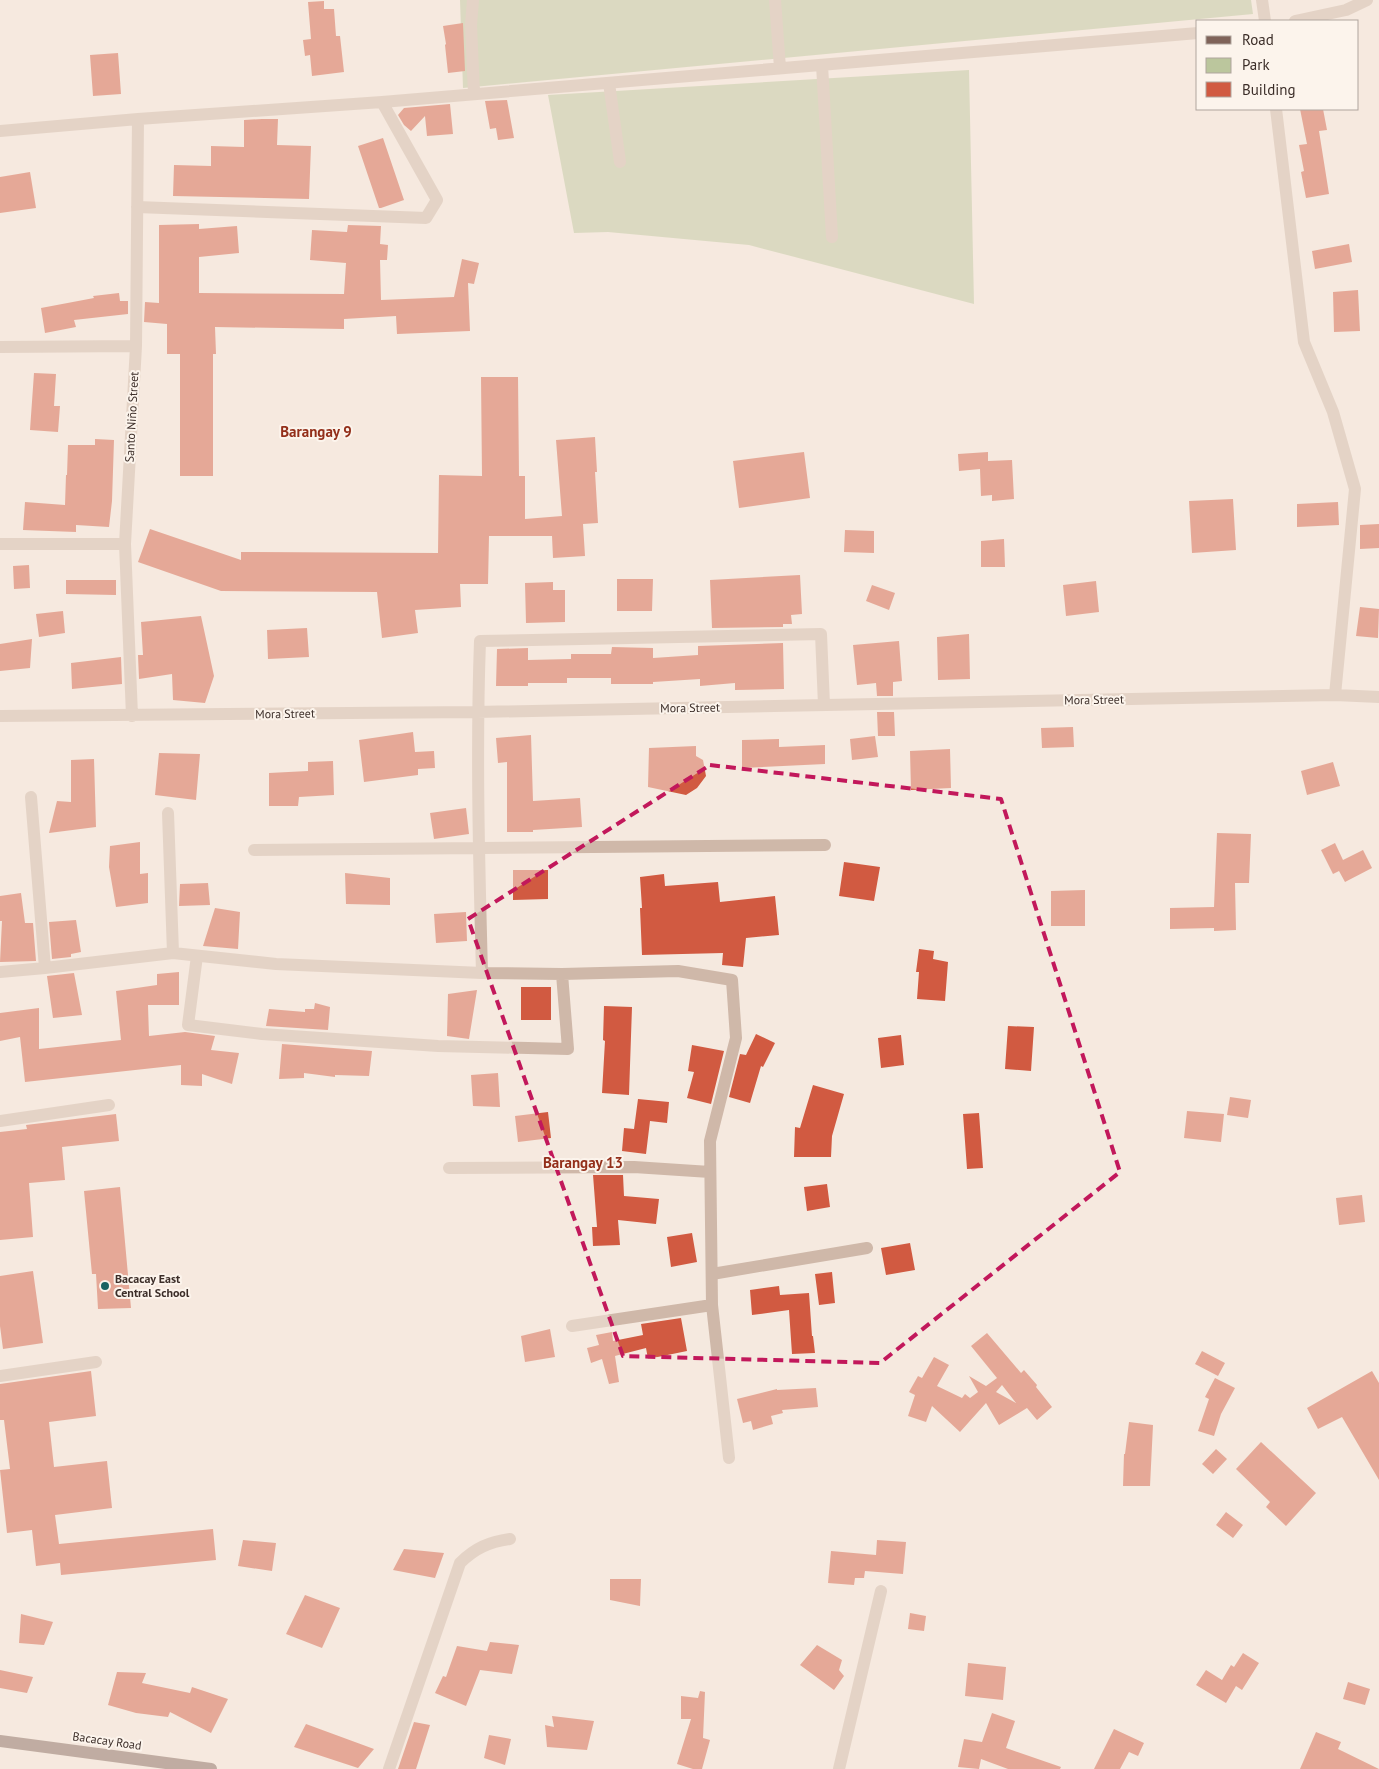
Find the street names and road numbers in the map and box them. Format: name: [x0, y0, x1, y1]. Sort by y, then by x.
street label: Santo Niño Street: [122, 371, 141, 463]
street label: Mora Street: [1064, 691, 1124, 708]
street label: Mora Street: [660, 699, 720, 716]
street label: Mora Street: [255, 705, 315, 722]
street label: Bacacay Road: [72, 1728, 143, 1753]

